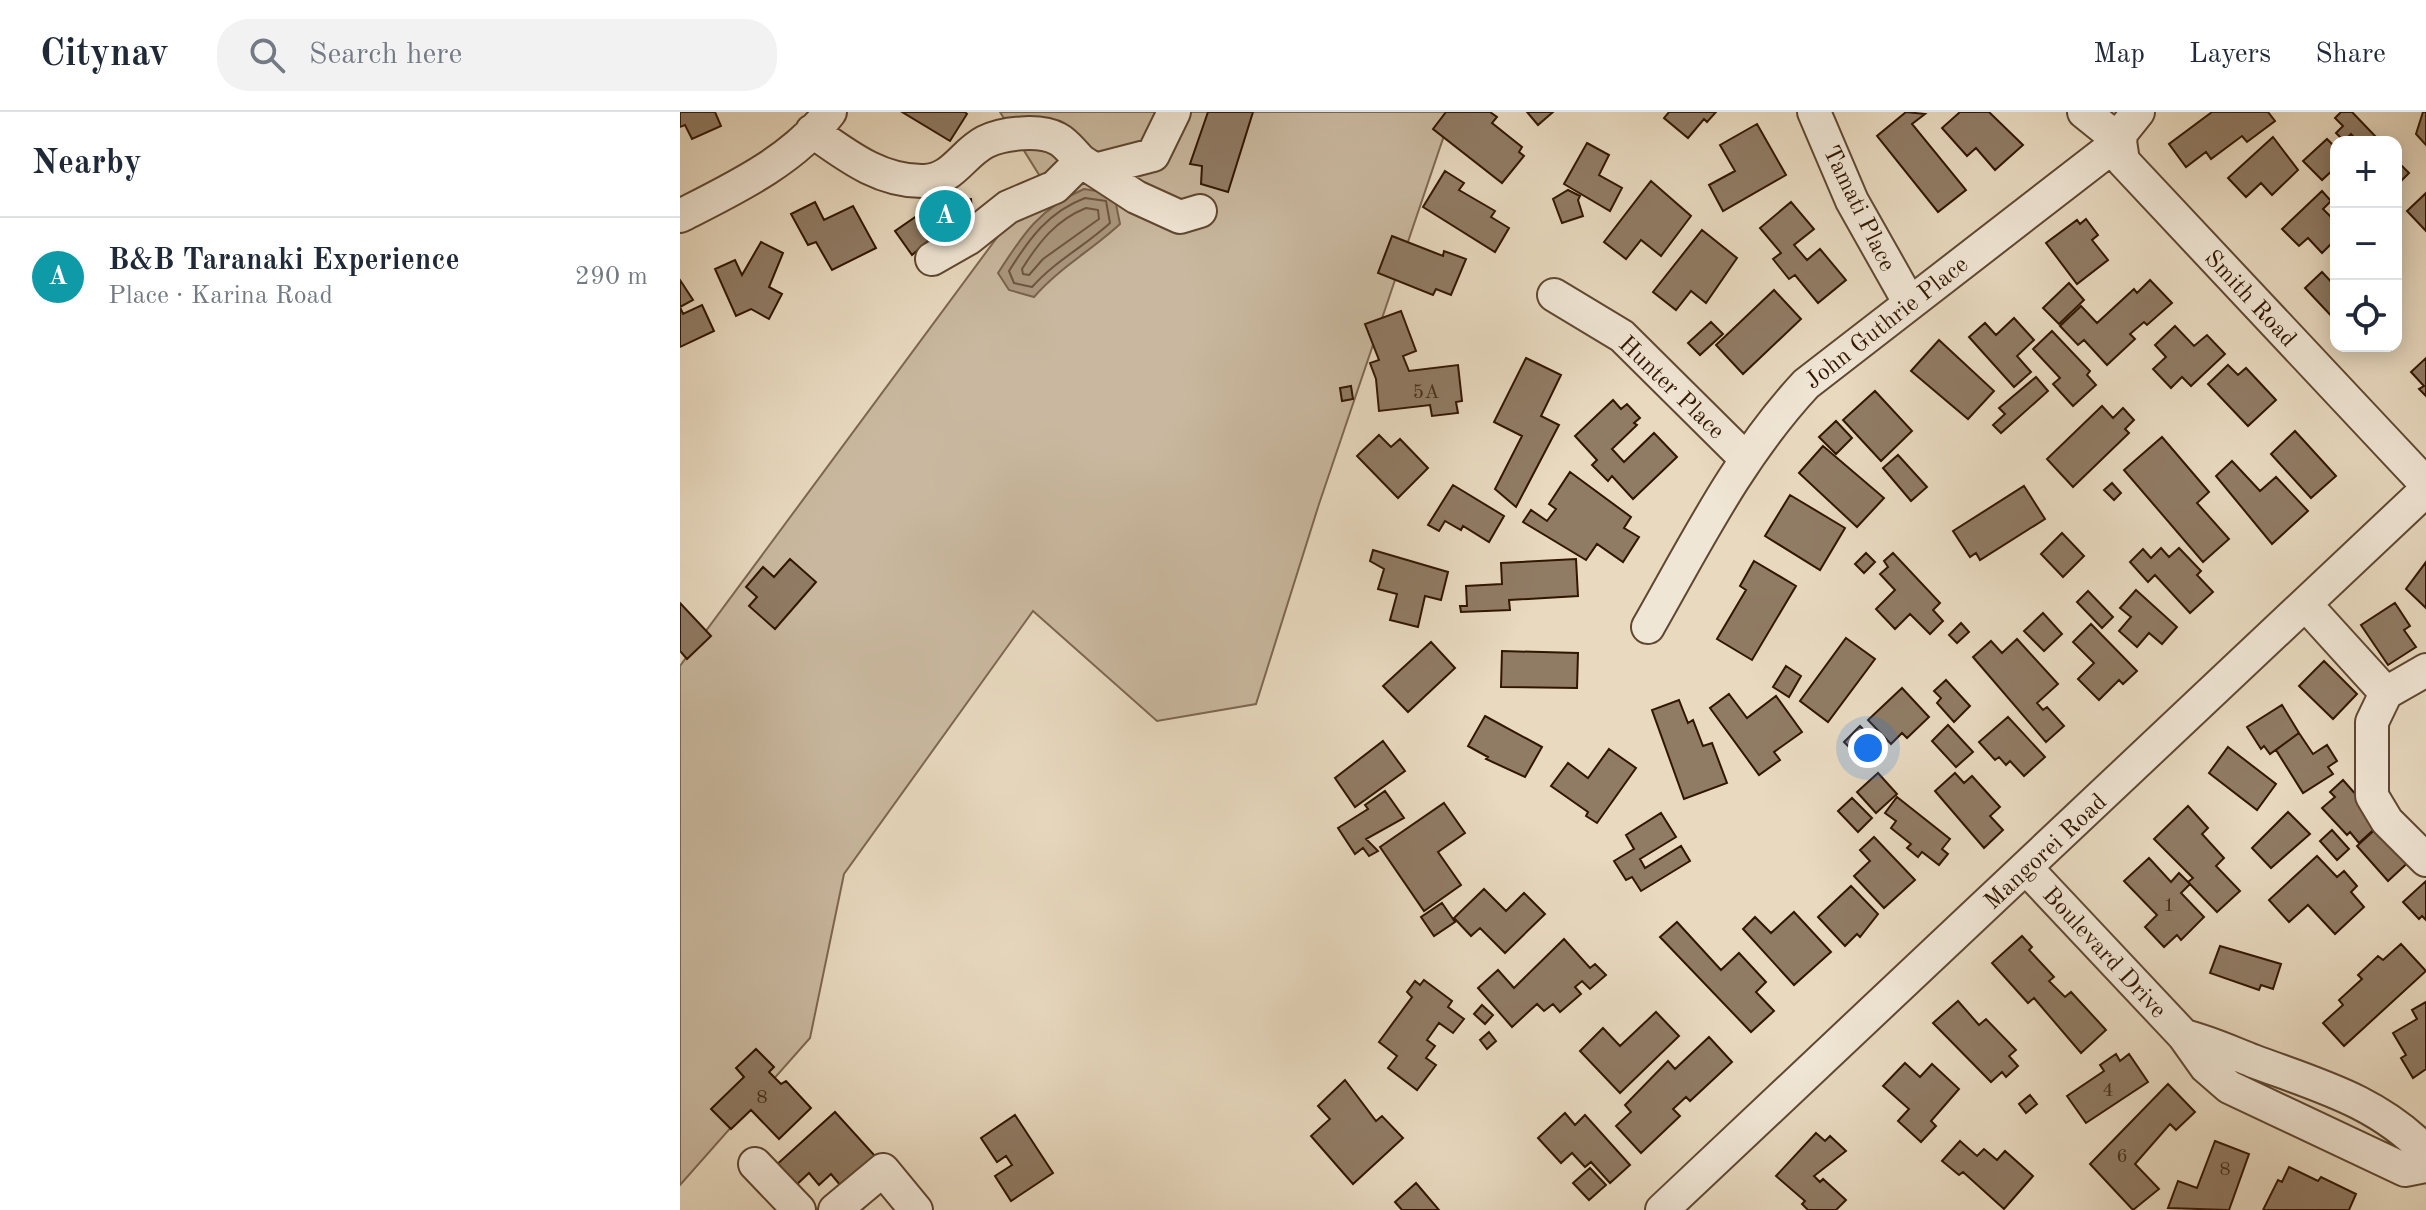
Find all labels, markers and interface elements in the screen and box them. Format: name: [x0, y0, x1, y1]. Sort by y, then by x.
search box: [217, 19, 777, 91]
icon: search: [245, 33, 289, 77]
text: Citynav: [40, 36, 169, 74]
text: Search here: [309, 40, 462, 70]
text: Map: [2093, 41, 2145, 69]
text: Layers: [2189, 41, 2271, 69]
text: Share: [2315, 41, 2386, 69]
map controls: [2330, 136, 2402, 352]
button: +: [2330, 136, 2402, 208]
street label: Tamati Place: [1818, 142, 1899, 275]
text: Nearby: [32, 147, 142, 181]
pin: A: [919, 186, 971, 246]
button: −: [2330, 208, 2402, 280]
text: B&B Taranaki Experience: [108, 246, 460, 276]
street label: Smith Road: [2199, 247, 2300, 352]
street label: John Guthrie Place: [1801, 253, 1973, 394]
text: A: [48, 264, 68, 290]
text: 290 m: [575, 264, 648, 290]
button: locate: [2330, 280, 2402, 352]
text: Place · Karina Road: [108, 283, 333, 309]
street label: Hunter Place: [1613, 332, 1728, 445]
house number: 5A: [1413, 383, 1439, 403]
your location: [1848, 728, 1888, 768]
street label: Mangorei Road: [1981, 790, 2112, 915]
street label: Boulevard Drive: [2037, 883, 2170, 1023]
house number: 1: [2163, 896, 2175, 916]
house number: 4: [2102, 1081, 2114, 1101]
house number: 8: [756, 1088, 768, 1108]
house number: 6: [2116, 1147, 2128, 1167]
house number: 8: [2219, 1160, 2231, 1180]

